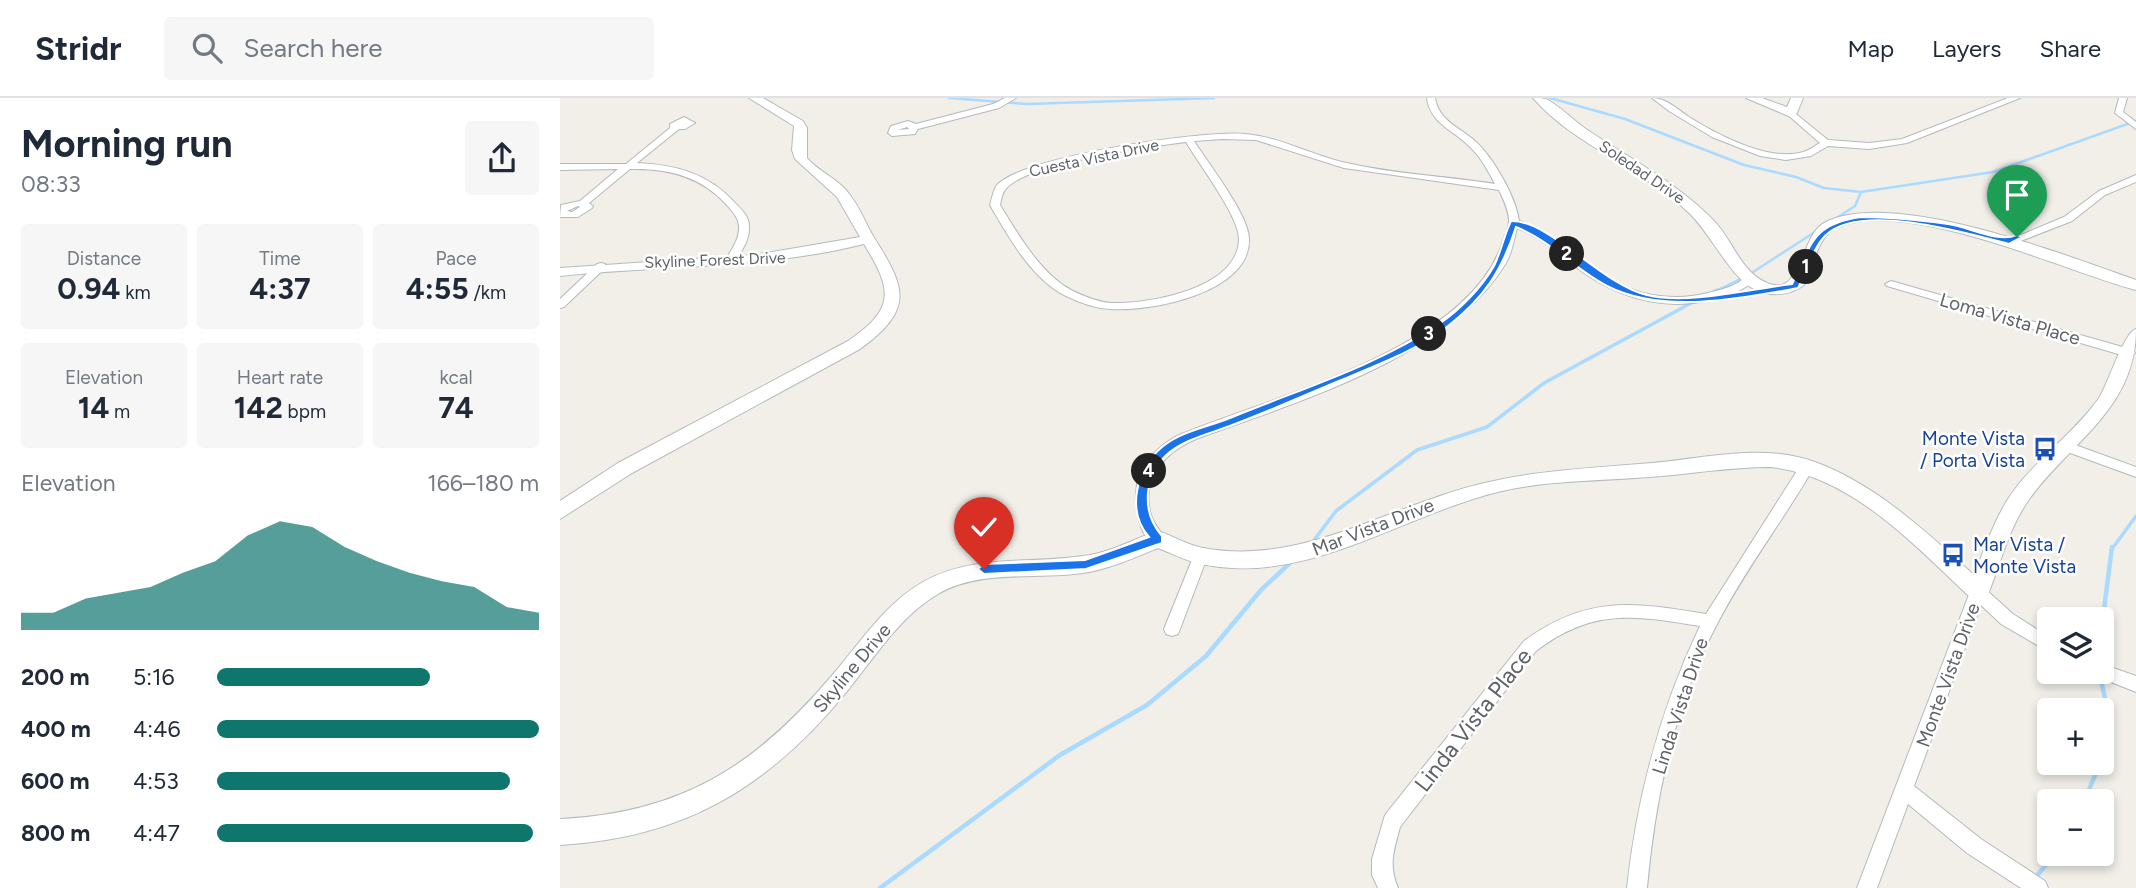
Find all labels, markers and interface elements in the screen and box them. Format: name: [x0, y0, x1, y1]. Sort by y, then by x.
search box: [164, 17, 654, 80]
text: Stridr: [35, 29, 122, 68]
icon: search: [188, 29, 226, 67]
text: Search here: [244, 32, 383, 64]
text: Map: [1847, 34, 1894, 63]
text: Layers: [1932, 34, 2001, 63]
text: Share: [2039, 34, 2101, 63]
text: Morning run: [21, 121, 233, 167]
button: share: [465, 121, 539, 195]
street label: Cuesta Vista Drive: [1027, 135, 1161, 181]
street label: Soledad Drive: [1596, 136, 1689, 208]
pin: [1987, 165, 2047, 237]
text: 08:33: [21, 170, 81, 198]
icon: arrive: [1998, 176, 2036, 214]
pin: 2: [1550, 236, 1584, 272]
text: 2: [1561, 242, 1572, 265]
text: Distance: [67, 247, 141, 270]
text: Time: [259, 247, 301, 270]
text: Pace: [435, 247, 477, 270]
street label: Skyline Forest Drive: [644, 248, 786, 272]
pin: 1: [1788, 250, 1824, 284]
text: 1: [1801, 255, 1810, 278]
text: 0.94: [57, 270, 121, 307]
text: 4:37: [249, 270, 311, 307]
text: 4:55: [406, 270, 469, 307]
text: km: [121, 281, 151, 304]
text: /km: [469, 281, 506, 304]
street label: Loma Vista Place: [1937, 288, 2083, 350]
pin: 3: [1412, 316, 1446, 352]
text: 3: [1423, 322, 1434, 345]
text: Elevation: [65, 366, 143, 389]
text: Heart rate: [237, 366, 323, 389]
text: kcal: [439, 366, 473, 389]
text: 14: [78, 389, 109, 426]
text: 142: [234, 389, 283, 426]
text: 74: [438, 389, 474, 426]
text: m: [109, 400, 130, 423]
text: bpm: [283, 400, 326, 423]
place label: Monte Vista / Porta Vista: [1920, 427, 2025, 472]
bus stop icon: Monte Vista / Porta Vista: [2031, 435, 2059, 463]
pin: 4: [1132, 454, 1166, 488]
text: 4: [1142, 459, 1155, 482]
text: Elevation: [21, 469, 116, 497]
text: 166–180 m: [427, 469, 539, 497]
street label: Mar Vista Drive: [1309, 493, 1437, 561]
pin: [954, 497, 1014, 569]
icon: check: [965, 508, 1003, 546]
place label: Mar Vista / Monte Vista: [1973, 533, 2076, 578]
bus stop icon: Mar Vista / Monte Vista: [1939, 541, 1967, 569]
street label: Monte Vista Drive: [1911, 600, 1985, 750]
map controls: [2037, 607, 2114, 866]
button: layers: [2037, 607, 2114, 684]
street label: Skyline Drive: [808, 619, 896, 717]
street label: Linda Vista Drive: [1647, 635, 1713, 777]
street label: Linda Vista Place: [1408, 643, 1538, 797]
text: 200 m: [21, 663, 90, 691]
text: 5:16: [133, 663, 175, 691]
button: +: [2037, 698, 2114, 775]
text: 400 m: [21, 715, 91, 743]
text: 4:46: [133, 715, 180, 743]
text: 600 m: [21, 767, 90, 795]
text: 4:53: [133, 767, 179, 795]
button: −: [2037, 789, 2114, 866]
text: 800 m: [21, 819, 90, 847]
text: 4:47: [133, 819, 180, 847]

